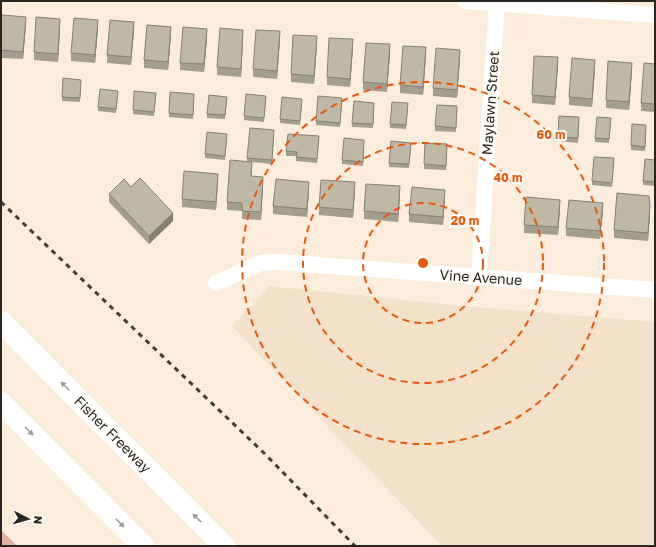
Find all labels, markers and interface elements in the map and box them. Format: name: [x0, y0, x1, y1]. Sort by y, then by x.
street label: Maylawn Street: [478, 50, 502, 156]
text: 60 m: [537, 127, 565, 142]
text: 40 m: [494, 170, 522, 185]
text: 20 m: [451, 213, 479, 228]
centre of rings: [416, 256, 430, 270]
street label: Vine Avenue: [439, 266, 523, 288]
one-way arrow: [60, 381, 70, 391]
street label: Fisher Freeway: [71, 392, 155, 476]
one-way arrow: [24, 426, 33, 436]
north arrow: [8, 499, 48, 539]
one-way arrow: [192, 513, 201, 523]
text: N: [32, 515, 45, 525]
one-way arrow: [115, 518, 125, 528]

